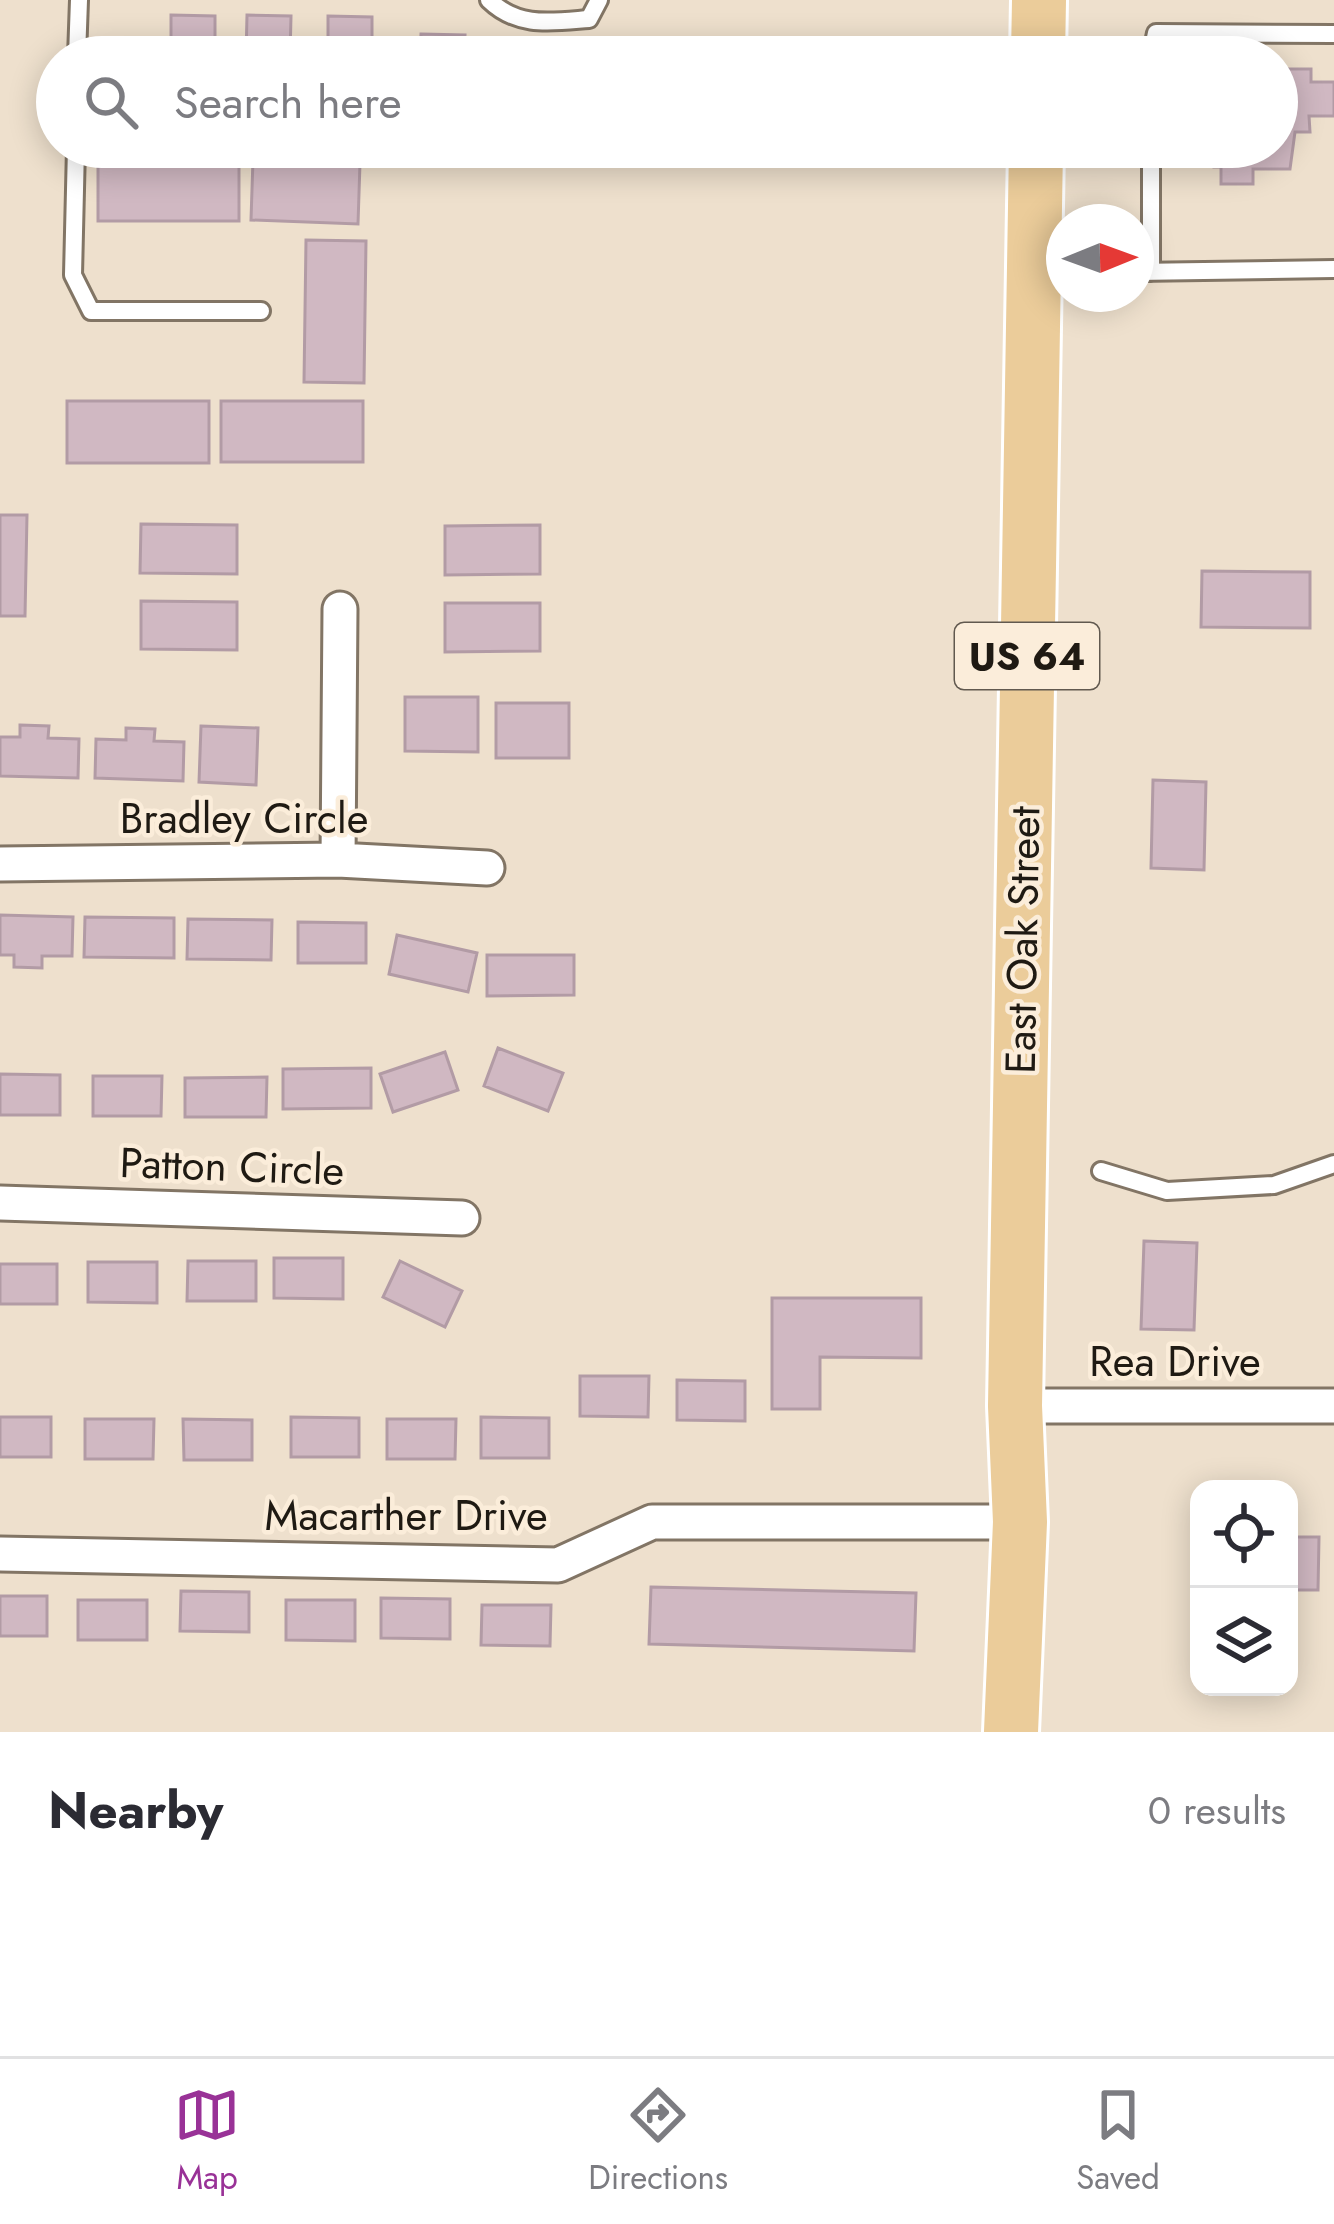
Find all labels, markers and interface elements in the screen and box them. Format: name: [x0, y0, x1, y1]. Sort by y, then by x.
search box: [36, 36, 1298, 168]
icon: search: [78, 69, 144, 135]
text: Search here: [174, 70, 402, 135]
north arrow: [1046, 204, 1154, 312]
road number: US 64: [955, 623, 1099, 689]
street label: Bradley Circle: [120, 788, 368, 849]
street label: East Oak Street: [990, 806, 1055, 1074]
street label: Patton Circle: [119, 1132, 345, 1201]
street label: Rea Drive: [1089, 1331, 1261, 1392]
map controls: [1190, 1480, 1298, 1696]
button: locate: [1190, 1480, 1298, 1588]
street label: Macarther Drive: [264, 1485, 548, 1546]
button: layers: [1190, 1588, 1298, 1696]
text: Nearby: [48, 1773, 223, 1847]
text: 0 results: [1148, 1782, 1286, 1839]
tab: Map: [174, 2082, 240, 2201]
tab: Directions: [588, 2082, 728, 2201]
tab: Saved: [1076, 2082, 1160, 2201]

